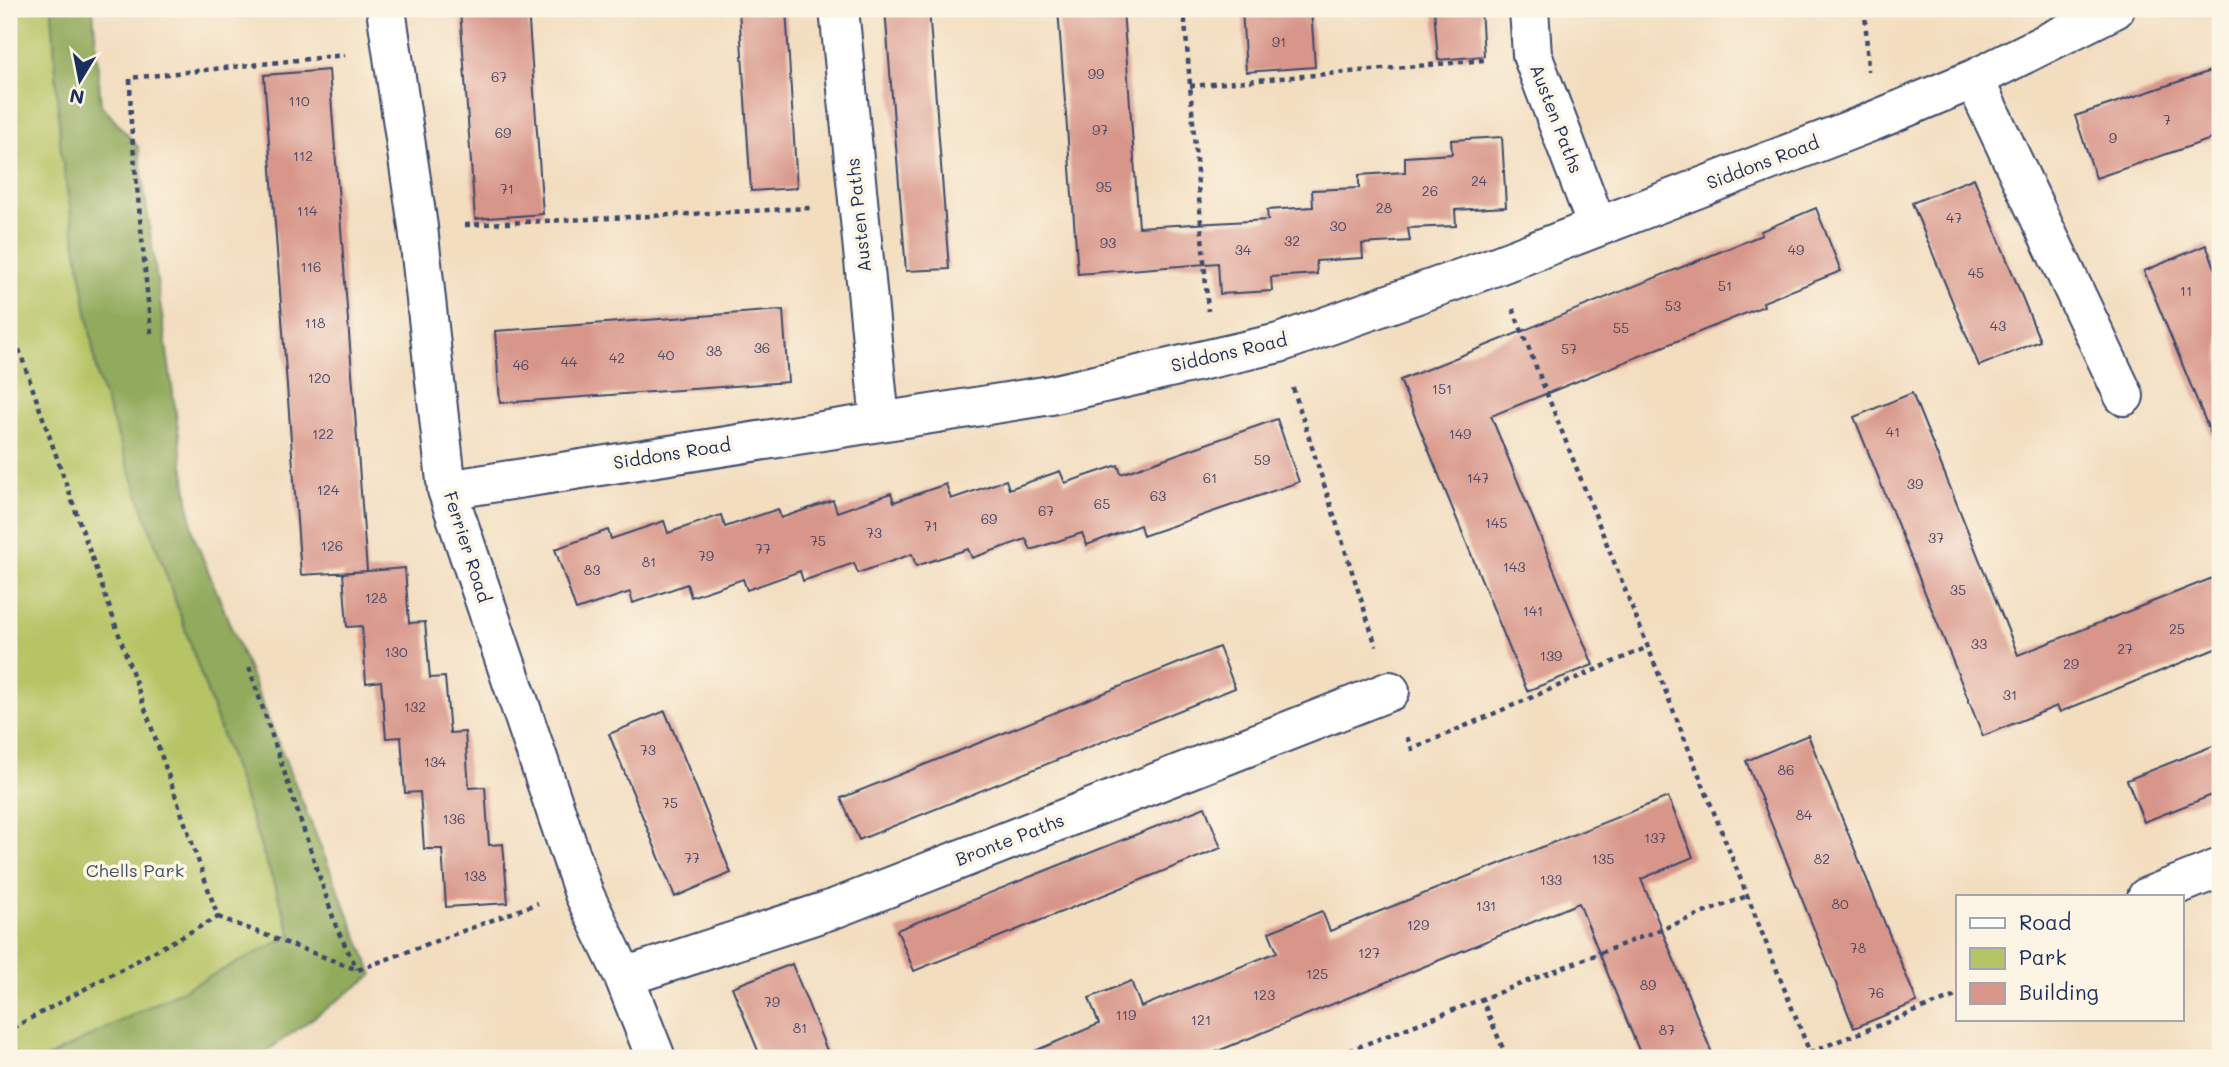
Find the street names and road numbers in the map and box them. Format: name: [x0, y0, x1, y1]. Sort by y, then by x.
street label: Austen Paths: [1525, 61, 1589, 177]
street label: Siddons Road: [1703, 130, 1822, 194]
street label: Austen Paths: [840, 157, 876, 273]
street label: Siddons Road: [1168, 327, 1289, 377]
street label: Siddons Road: [611, 432, 732, 474]
street label: Ferrier Road: [439, 488, 497, 605]
street label: Bronte Paths: [952, 807, 1067, 871]

